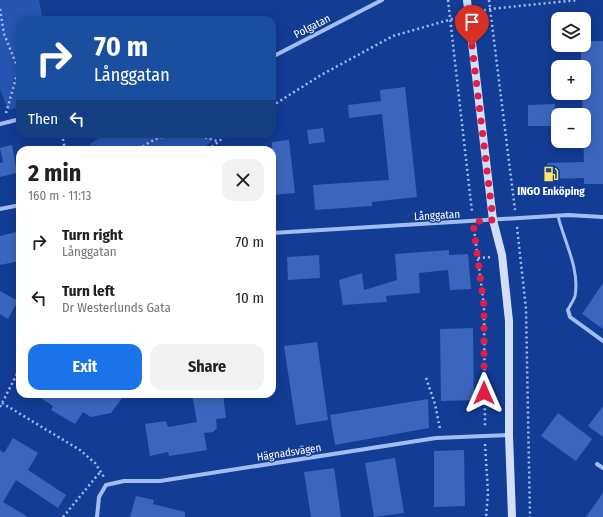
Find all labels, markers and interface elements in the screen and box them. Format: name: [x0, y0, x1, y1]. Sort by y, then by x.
pin: [455, 5, 489, 46]
icon: arrive: [461, 11, 483, 33]
street label: Polgatan: [292, 12, 333, 41]
map controls: [551, 12, 591, 148]
button: layers: [551, 12, 591, 52]
text: 70 m: [94, 30, 148, 63]
icon: right: [28, 32, 80, 84]
button: +: [551, 60, 591, 100]
text: Långgatan: [94, 64, 170, 86]
icon: left: [66, 108, 88, 130]
button: −: [551, 108, 591, 148]
text: Then: [28, 110, 58, 128]
text: 2 min: [28, 159, 81, 187]
button: close: [222, 159, 264, 201]
fuel station icon: INGO Enköping: [542, 165, 560, 183]
place label: INGO Enköping: [517, 185, 585, 198]
text: 160 m · 11:13: [28, 188, 91, 203]
street label: Långgatan: [414, 208, 460, 223]
text: Turn right: [62, 226, 123, 244]
icon: right: [28, 231, 50, 253]
text: 70 m: [235, 233, 264, 251]
text: Långgatan: [62, 244, 117, 259]
text: Turn left: [62, 282, 115, 300]
icon: left: [28, 287, 50, 309]
text: 10 m: [235, 289, 264, 307]
text: Dr Westerlunds Gata: [62, 300, 171, 315]
button: Exit: [28, 344, 142, 390]
button: Share: [150, 344, 264, 390]
position arrow: [463, 372, 505, 414]
street label: Hägnadsvägen: [256, 441, 322, 464]

